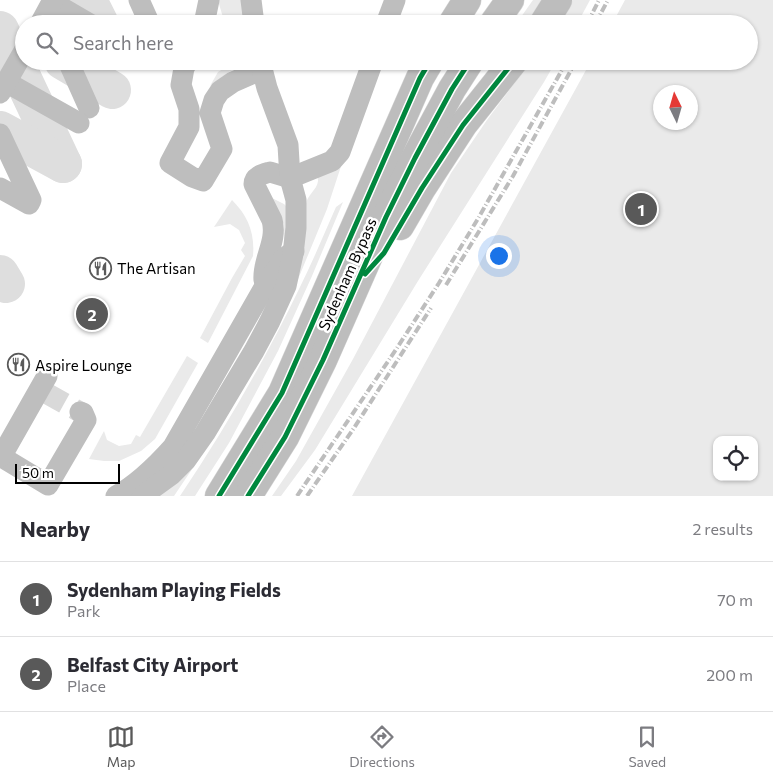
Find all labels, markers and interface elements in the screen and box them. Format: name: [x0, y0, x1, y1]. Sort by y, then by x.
search box: [15, 15, 758, 70]
icon: search: [33, 29, 61, 57]
text: Search here: [73, 31, 173, 54]
north arrow: [653, 85, 698, 130]
pin: 1: [625, 190, 657, 228]
street label: Sydenham Bypass: [314, 215, 380, 333]
your location: [486, 243, 512, 269]
restaurant icon: The Artisan: [89, 256, 113, 280]
place label: The Artisan: [117, 259, 196, 277]
pin: 2: [76, 295, 108, 333]
restaurant icon: Aspire Lounge: [7, 353, 31, 377]
place label: Aspire Lounge: [35, 356, 132, 374]
map controls: [713, 436, 758, 481]
button: locate: [713, 436, 758, 481]
scale bar: [15, 461, 120, 484]
text: 50 m: [22, 464, 54, 481]
text: Nearby: [20, 516, 90, 541]
text: 2 results: [692, 519, 753, 538]
text: Sydenham Playing Fields: [67, 578, 281, 601]
text: 1: [32, 590, 40, 609]
text: 70 m: [717, 590, 753, 609]
text: Park: [67, 601, 100, 620]
text: Belfast City Airport: [67, 653, 238, 676]
text: 2: [31, 665, 41, 684]
text: 200 m: [706, 665, 753, 684]
text: Place: [67, 676, 106, 695]
tab: Map: [107, 723, 136, 770]
tab: Directions: [349, 723, 415, 770]
tab: Saved: [628, 723, 666, 770]

